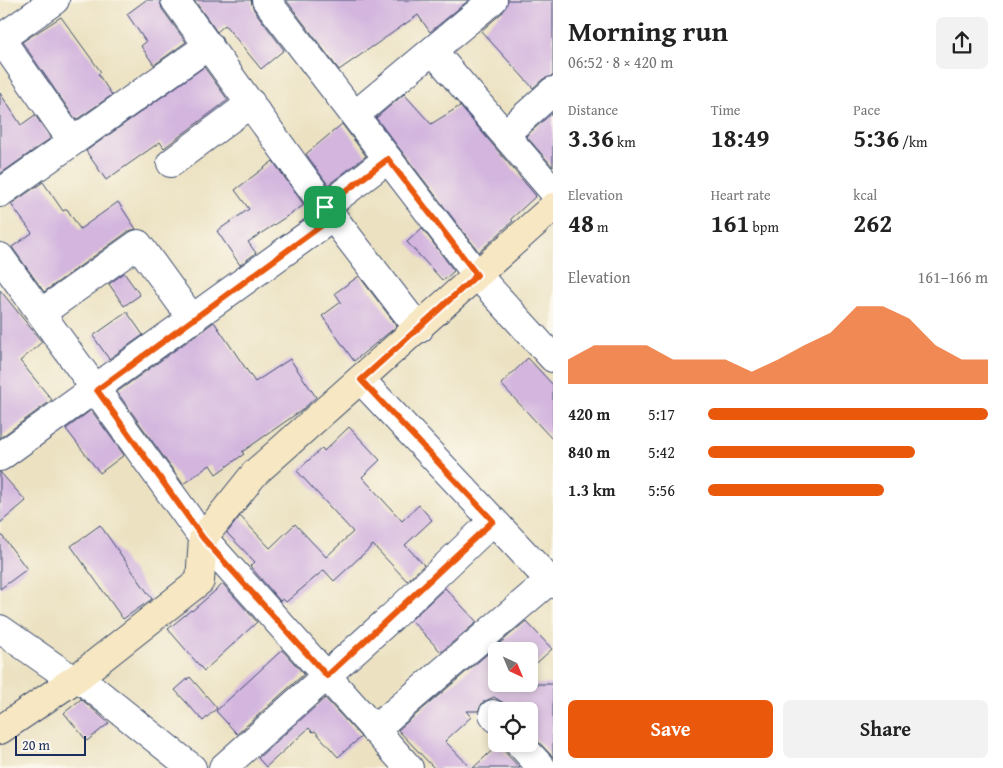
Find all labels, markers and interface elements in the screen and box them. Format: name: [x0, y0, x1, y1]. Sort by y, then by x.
text: Morning run: [568, 10, 728, 51]
button: share: [936, 17, 988, 69]
text: 06:52 · 8 × 420 m: [568, 50, 673, 74]
text: Distance: [568, 100, 618, 120]
text: Time: [711, 100, 740, 120]
text: Pace: [853, 100, 880, 120]
text: 3.36: [568, 120, 614, 156]
text: 18:49: [711, 120, 770, 156]
text: 5:36: [853, 120, 899, 156]
text: km: [614, 132, 636, 152]
text: /km: [899, 132, 928, 152]
text: Elevation: [568, 185, 623, 205]
text: Heart rate: [711, 185, 771, 205]
text: kcal: [853, 185, 877, 205]
pin: [304, 186, 346, 228]
icon: arrive: [311, 193, 339, 221]
text: 48: [568, 205, 594, 241]
text: 161: [711, 205, 750, 241]
text: 262: [853, 205, 892, 241]
text: m: [594, 217, 608, 237]
text: bpm: [750, 217, 779, 237]
text: Elevation: [568, 265, 631, 289]
text: 161–166 m: [918, 265, 988, 289]
text: 420 m: [568, 402, 610, 426]
text: 5:17: [648, 402, 675, 426]
text: 840 m: [568, 440, 610, 464]
text: 5:42: [648, 440, 675, 464]
text: 1.3 km: [568, 478, 615, 502]
text: 5:56: [648, 478, 675, 502]
north arrow: [488, 642, 538, 692]
map controls: [488, 642, 538, 752]
button: Save: [568, 700, 773, 758]
button: Share: [783, 700, 988, 758]
button: locate: [488, 702, 538, 752]
scale bar: [15, 733, 86, 756]
text: 20 m: [22, 735, 50, 755]

